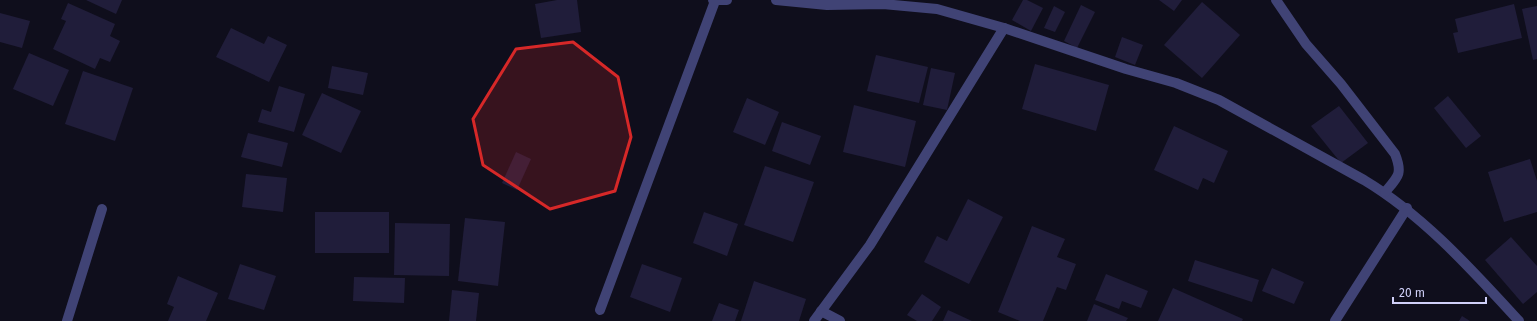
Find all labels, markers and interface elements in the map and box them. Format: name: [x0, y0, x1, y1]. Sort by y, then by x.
scale bar: [1393, 279, 1486, 305]
text: 20 m: [1399, 286, 1425, 300]

